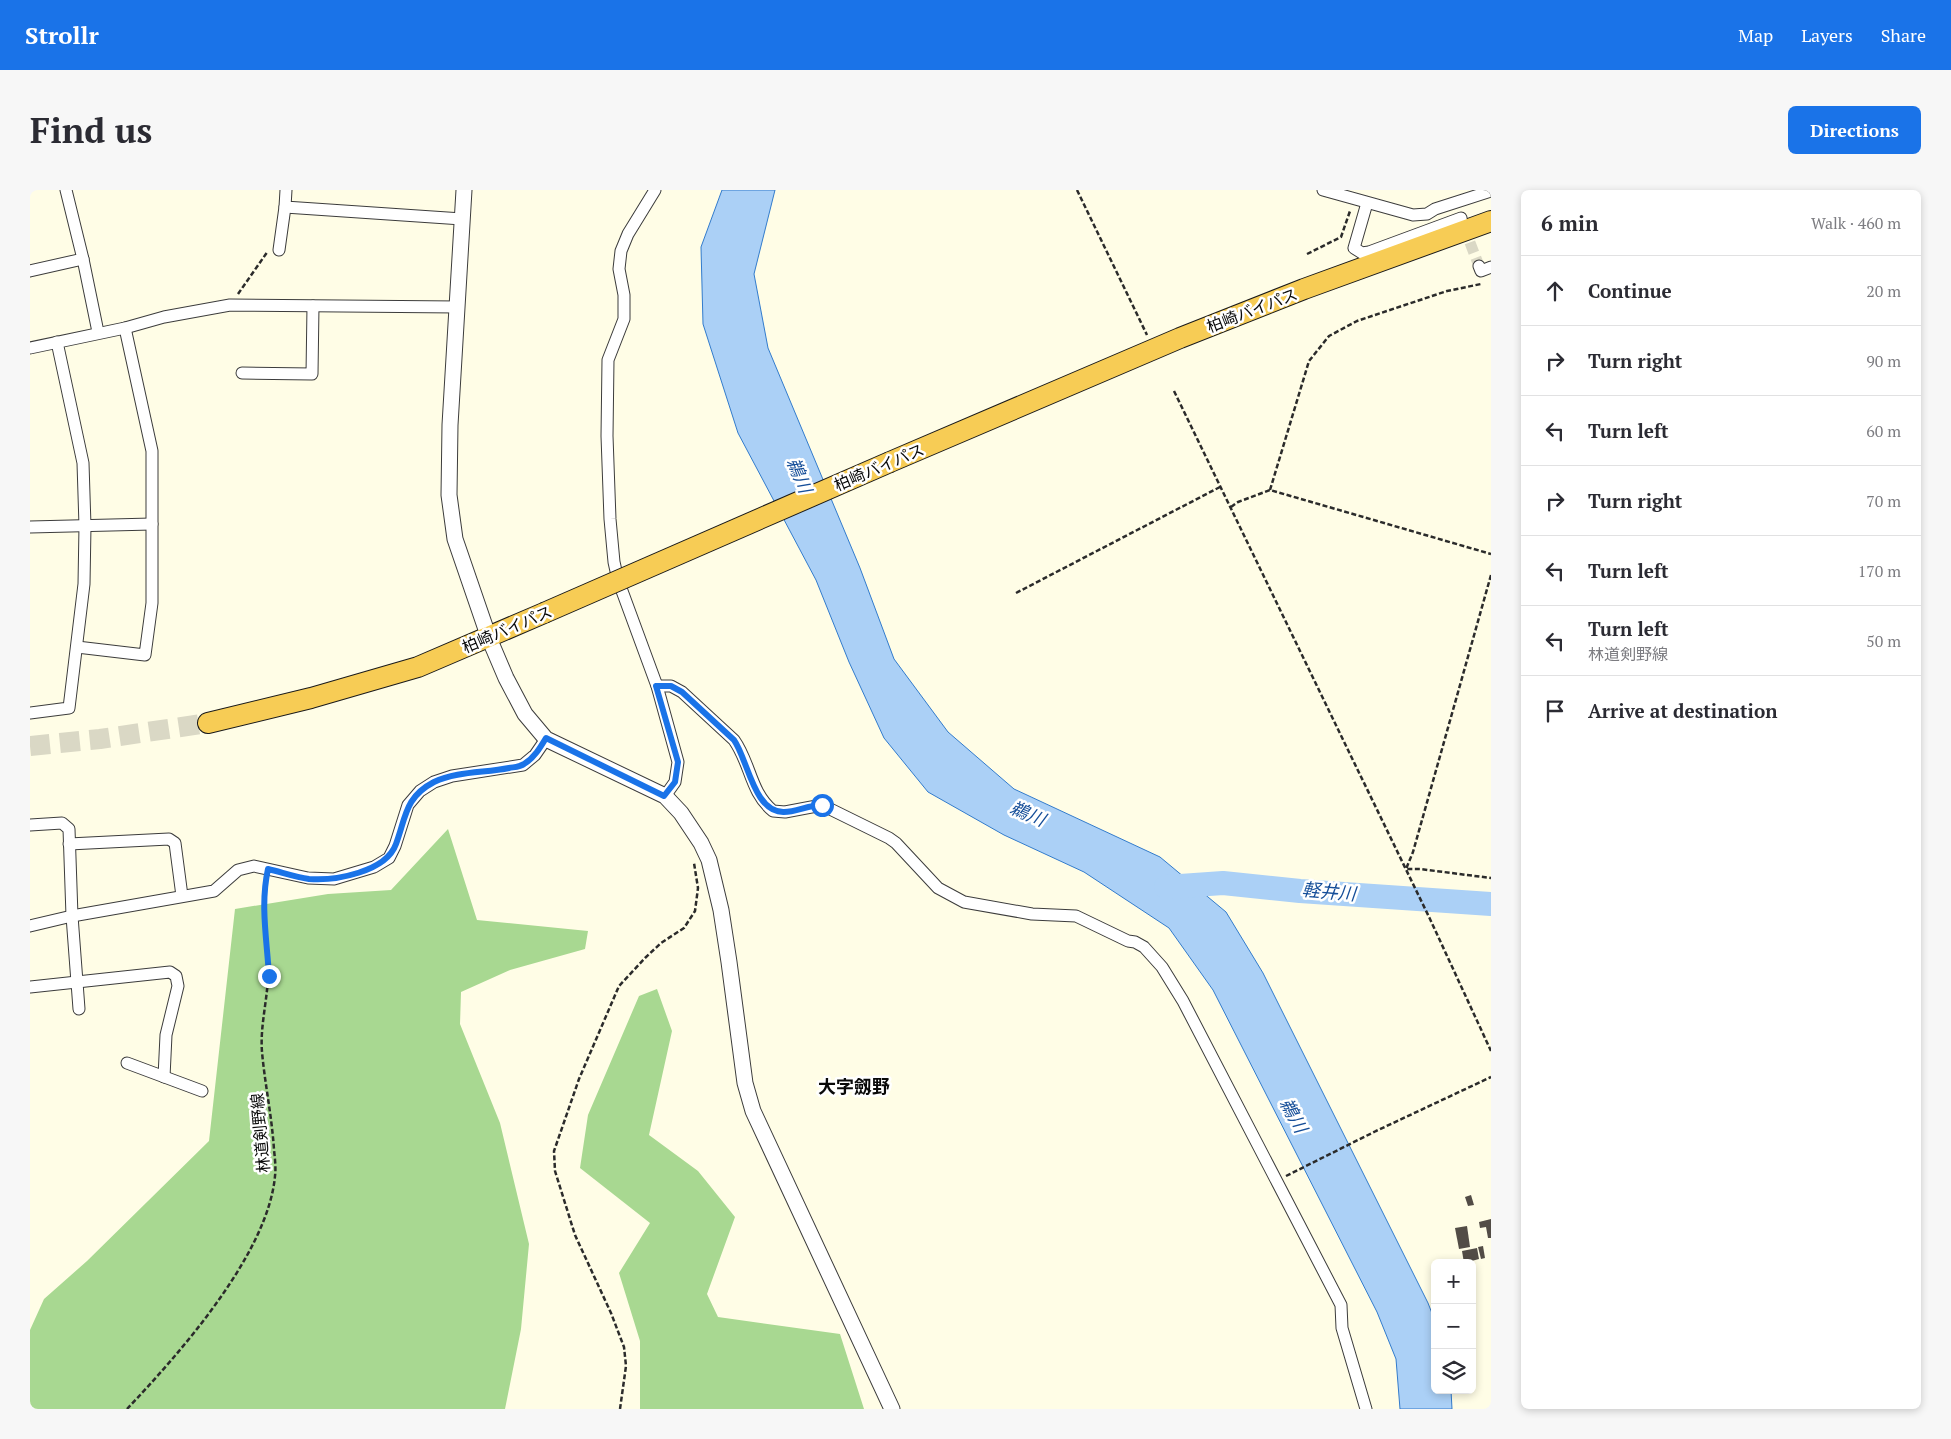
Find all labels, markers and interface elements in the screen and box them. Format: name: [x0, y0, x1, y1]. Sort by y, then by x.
text: Strollr: [25, 19, 99, 51]
text: Map: [1738, 23, 1773, 47]
text: Layers: [1801, 23, 1853, 47]
text: Share: [1881, 23, 1926, 47]
button: Directions: [1788, 106, 1921, 154]
text: Find us: [30, 107, 152, 153]
text: 6 min: [1541, 209, 1598, 237]
text: Walk · 460 m: [1811, 212, 1901, 234]
icon: ahead: [1541, 277, 1569, 305]
text: Continue: [1588, 278, 1672, 303]
text: 20 m: [1866, 280, 1901, 302]
street label: 柏崎バイパス: [1203, 283, 1301, 337]
icon: right: [1541, 347, 1569, 375]
text: Turn right: [1588, 348, 1682, 373]
text: 90 m: [1866, 350, 1901, 372]
icon: left: [1541, 417, 1569, 445]
text: Turn left: [1588, 418, 1669, 443]
text: 60 m: [1866, 420, 1901, 442]
street label: 柏崎バイパス: [831, 438, 927, 496]
water label: 鵜川: [782, 454, 819, 498]
icon: right: [1541, 487, 1569, 515]
text: Turn right: [1588, 488, 1682, 513]
text: 70 m: [1866, 490, 1901, 512]
icon: left: [1541, 557, 1569, 585]
text: Turn left: [1588, 558, 1669, 583]
text: 170 m: [1858, 560, 1901, 582]
street label: 柏崎バイパス: [459, 600, 555, 658]
text: Turn left: [1588, 616, 1669, 641]
icon: left: [1541, 627, 1569, 655]
text: 50 m: [1866, 630, 1901, 652]
text: 林道剣野線: [1588, 643, 1668, 665]
icon: arrive: [1541, 697, 1569, 725]
text: Arrive at destination: [1588, 698, 1777, 723]
route start: [811, 794, 834, 817]
water label: 鵜川: [1007, 795, 1051, 832]
water label: 軽井川: [1301, 877, 1359, 905]
route end: [258, 965, 281, 988]
district label: 大字劔野: [818, 1074, 890, 1098]
street label: 林道剣野線: [246, 1092, 274, 1174]
water label: 鵜川: [1275, 1093, 1314, 1138]
map controls: [1431, 1259, 1476, 1394]
button: +: [1431, 1259, 1476, 1304]
button: −: [1431, 1304, 1476, 1349]
button: layers: [1431, 1349, 1476, 1394]

